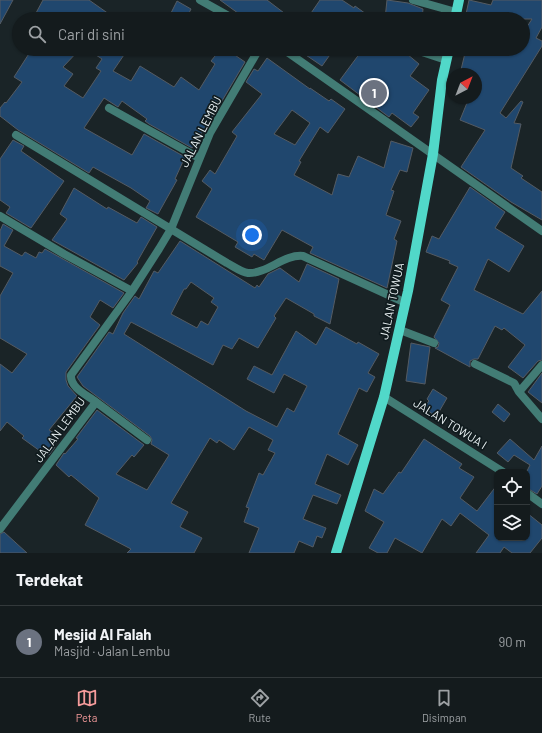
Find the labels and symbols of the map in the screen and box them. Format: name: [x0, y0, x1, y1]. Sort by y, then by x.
north arrow: [446, 68, 482, 104]
pin: 1: [361, 78, 387, 108]
street label: JALAN LEMBU: [176, 94, 224, 169]
your location: [242, 225, 262, 245]
street label: JALAN TOWUA: [376, 261, 406, 341]
street label: JALAN LEMBU: [31, 394, 88, 465]
street label: JALAN TOWUA I: [411, 395, 490, 451]

